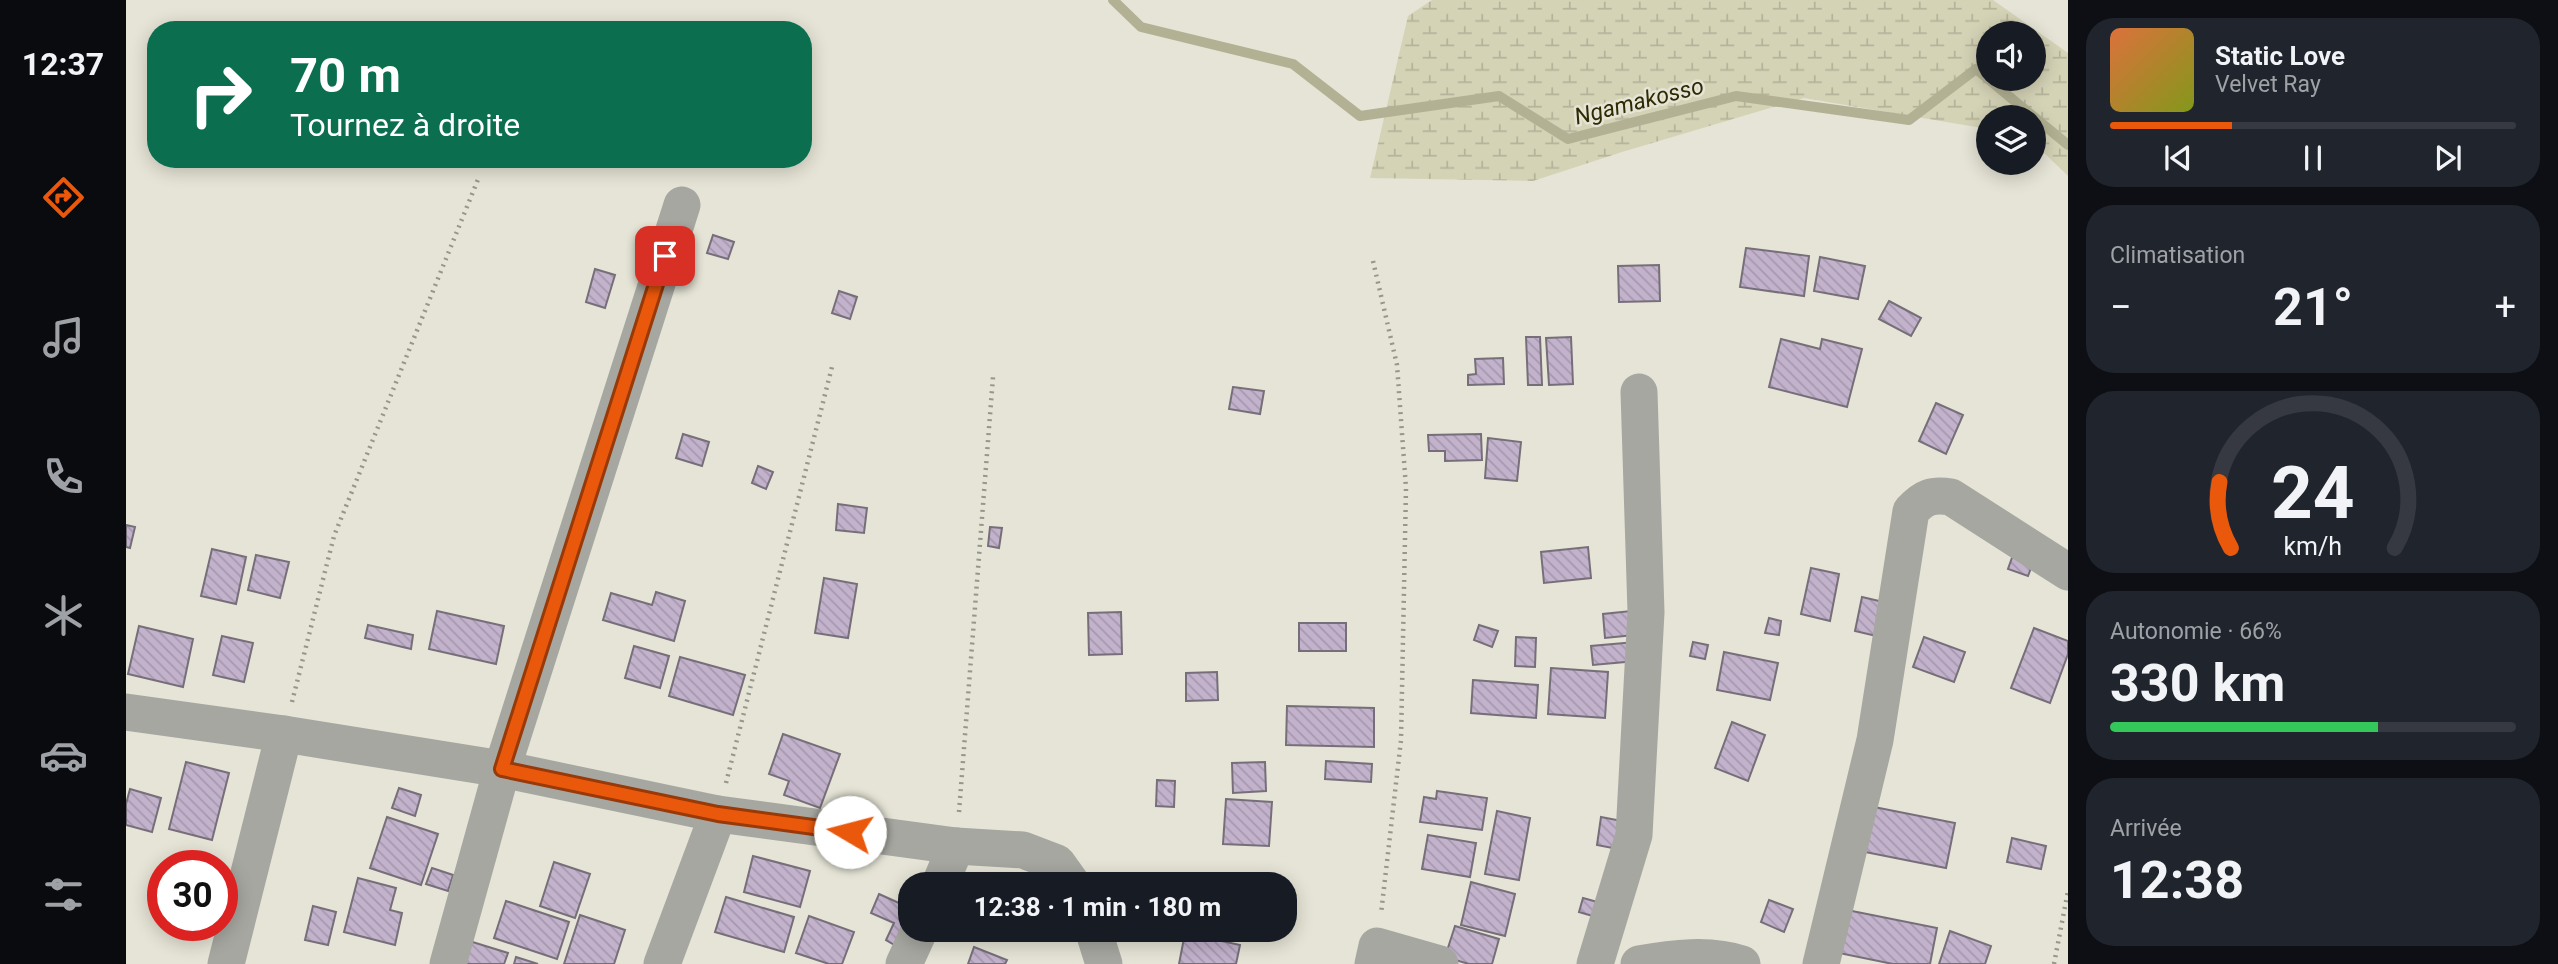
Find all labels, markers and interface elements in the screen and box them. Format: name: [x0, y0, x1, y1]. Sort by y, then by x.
map controls: [1976, 21, 2046, 175]
button: sound: [1976, 21, 2046, 91]
text: Static Love: [2215, 41, 2345, 71]
text: 12:37: [22, 45, 104, 83]
text: 70 m: [290, 47, 401, 104]
icon: right: [175, 49, 266, 140]
text: Velvet Ray: [2215, 71, 2321, 98]
water label: Ngamakosso: [1572, 72, 1706, 131]
button: layers: [1976, 105, 2046, 175]
text: Tournez à droite: [290, 106, 520, 144]
icon: previous: [2159, 139, 2197, 177]
icon: pause: [2294, 139, 2332, 177]
icon: next: [2429, 139, 2467, 177]
icon: directions: [39, 173, 88, 222]
pin: [635, 226, 695, 286]
icon: arrive: [646, 237, 684, 275]
text: Climatisation: [2110, 242, 2245, 269]
text: 21°: [2273, 277, 2353, 338]
text: −: [2110, 285, 2132, 329]
text: +: [2494, 285, 2516, 329]
icon: music: [39, 313, 88, 362]
text: 24: [2271, 450, 2355, 536]
icon: phone: [39, 452, 88, 501]
text: km/h: [2284, 532, 2342, 561]
icon: climate: [39, 591, 88, 640]
text: Autonomie · 66%: [2110, 618, 2282, 645]
text: 330 km: [2110, 653, 2285, 714]
icon: car: [39, 731, 88, 780]
position arrow: [813, 795, 887, 869]
text: Arrivée: [2110, 815, 2182, 842]
speed limit sign: 30: [147, 850, 238, 941]
text: 12:38: [2110, 850, 2244, 911]
icon: filters: [39, 870, 88, 919]
text: 12:38 · 1 min · 180 m: [974, 892, 1221, 922]

